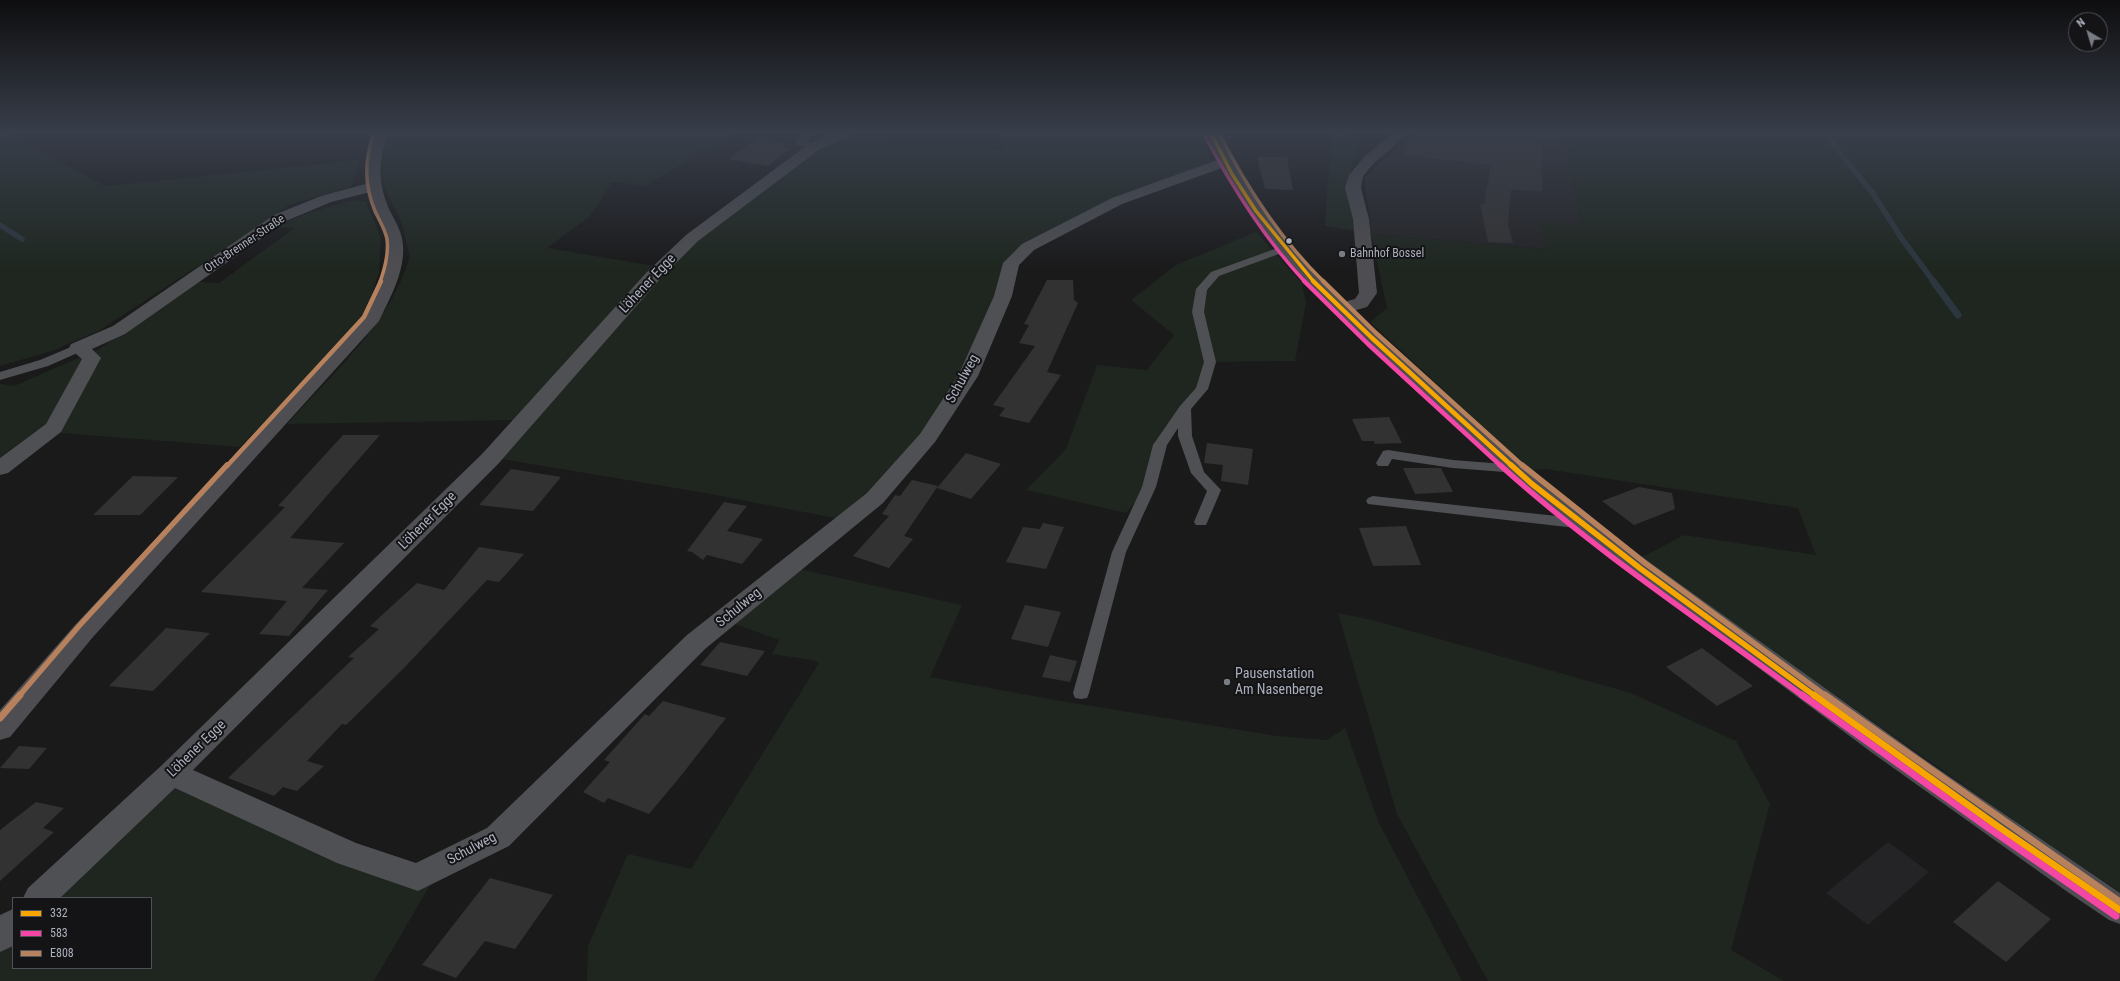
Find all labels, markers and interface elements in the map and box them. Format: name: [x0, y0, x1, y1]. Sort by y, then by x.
north arrow: [2068, 12, 2108, 52]
text: N: [2074, 16, 2088, 30]
street label: Otto-Brenner-Straße: [202, 212, 288, 276]
unlabelled marker: [1284, 236, 1294, 246]
place label: Bahnhof Bossel: [1350, 247, 1424, 261]
marker: Bahnhof Bossel: [1337, 249, 1347, 259]
street label: Löhener Egge: [616, 251, 680, 317]
street label: Schulweg: [943, 352, 983, 406]
street label: Löhener Egge: [396, 489, 460, 553]
street label: Schulweg: [713, 585, 765, 631]
place label: Pausenstation Am Nasenberge: [1235, 666, 1323, 698]
marker: Pausenstation Am Nasenberge: [1222, 677, 1232, 687]
street label: Löhener Egge: [164, 717, 230, 781]
street label: Schulweg: [445, 829, 499, 869]
legend: [12, 897, 152, 969]
text: 332: [50, 906, 68, 920]
text: 583: [50, 926, 68, 940]
text: E808: [50, 946, 74, 960]

